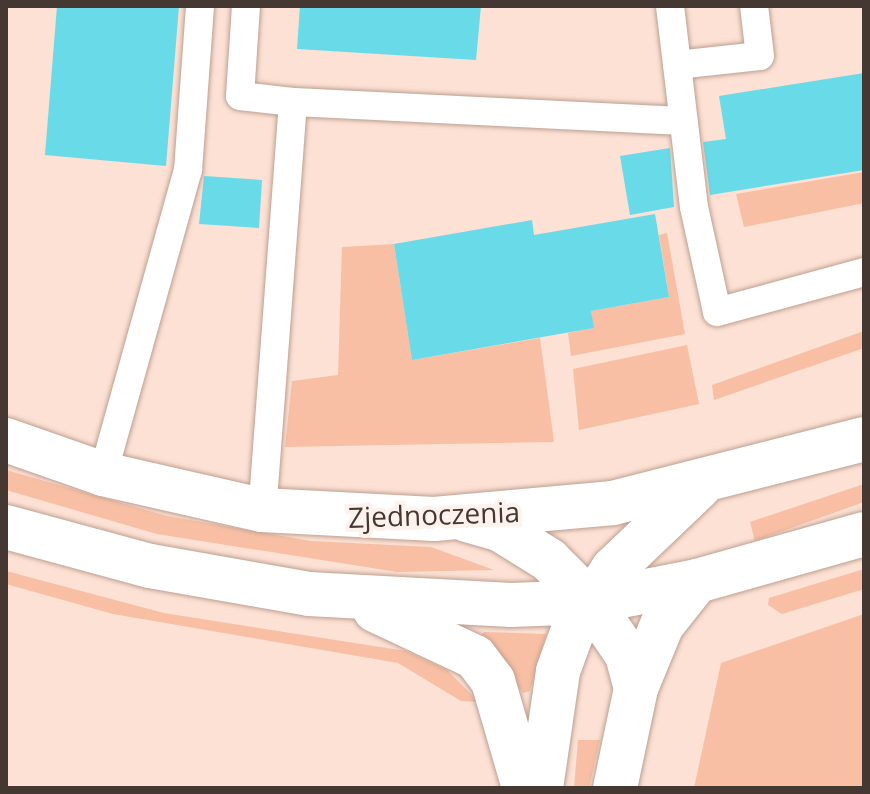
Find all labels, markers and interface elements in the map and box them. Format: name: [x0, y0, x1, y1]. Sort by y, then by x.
street label: Zjednoczenia: [347, 494, 521, 534]

